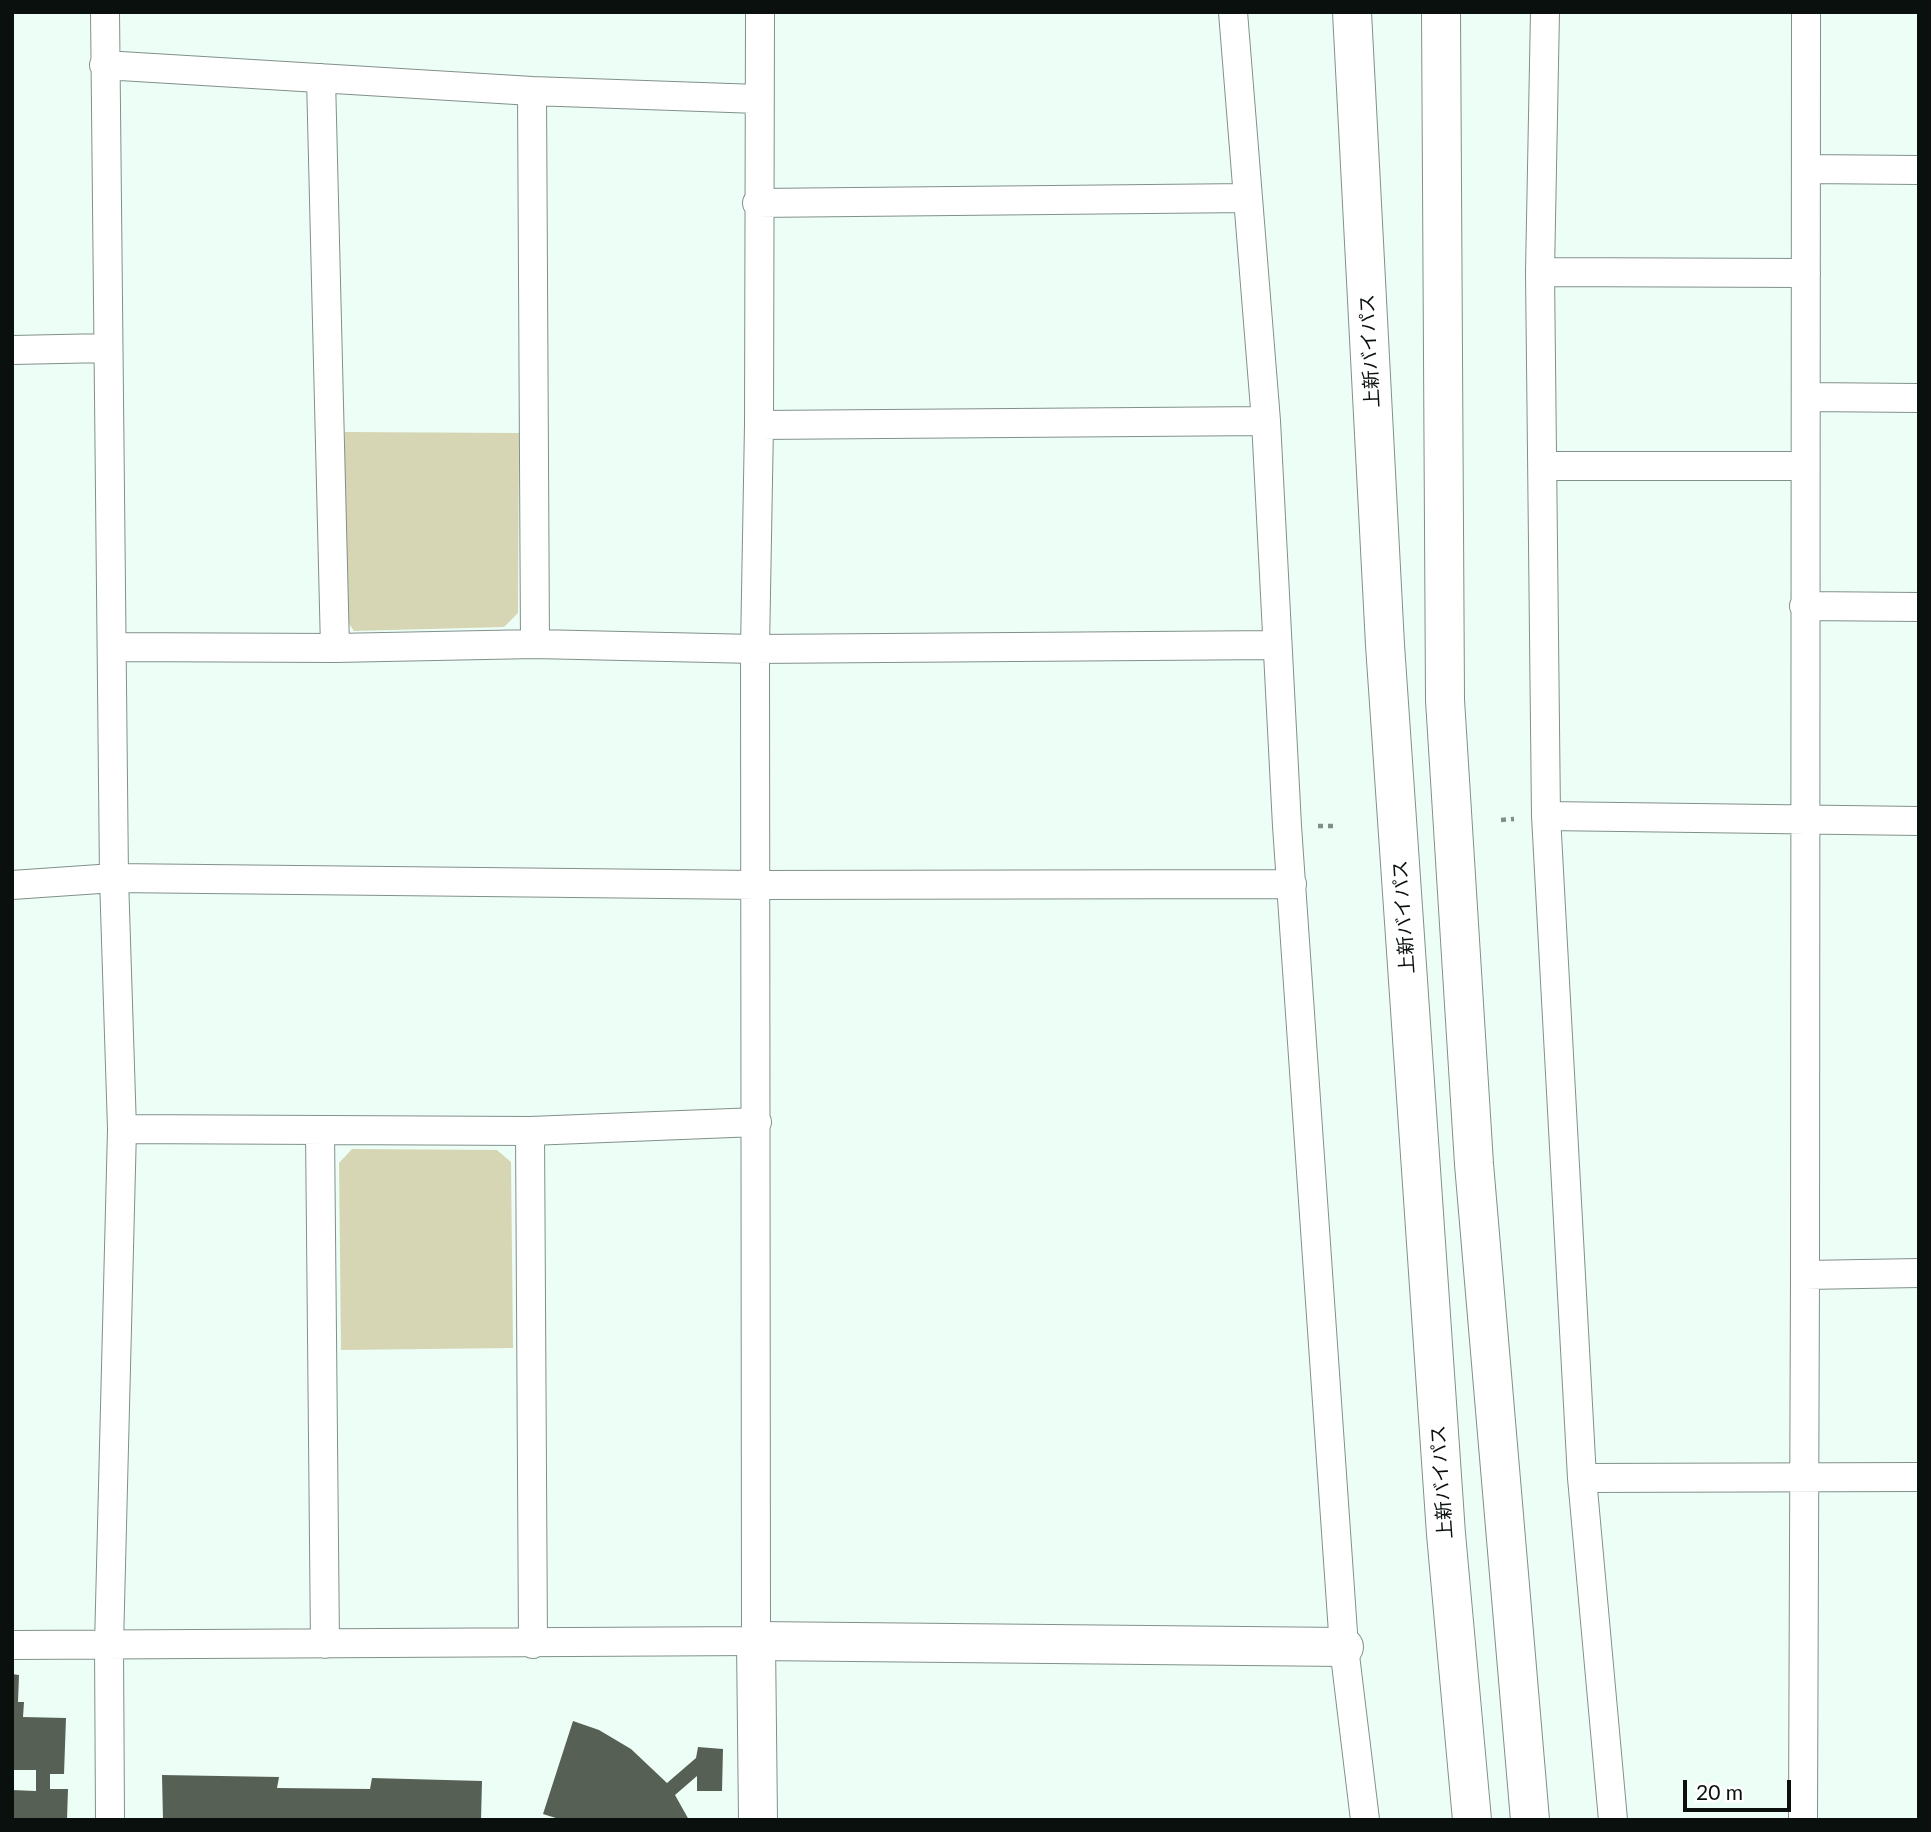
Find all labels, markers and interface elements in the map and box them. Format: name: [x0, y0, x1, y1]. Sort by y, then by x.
street label: 上新バイパス: [1356, 293, 1384, 409]
street label: 上新バイパス: [1389, 859, 1419, 975]
street label: 上新バイパス: [1427, 1424, 1457, 1540]
scale bar: [1686, 1766, 1794, 1810]
text: 20 m: [1696, 1779, 1743, 1804]

